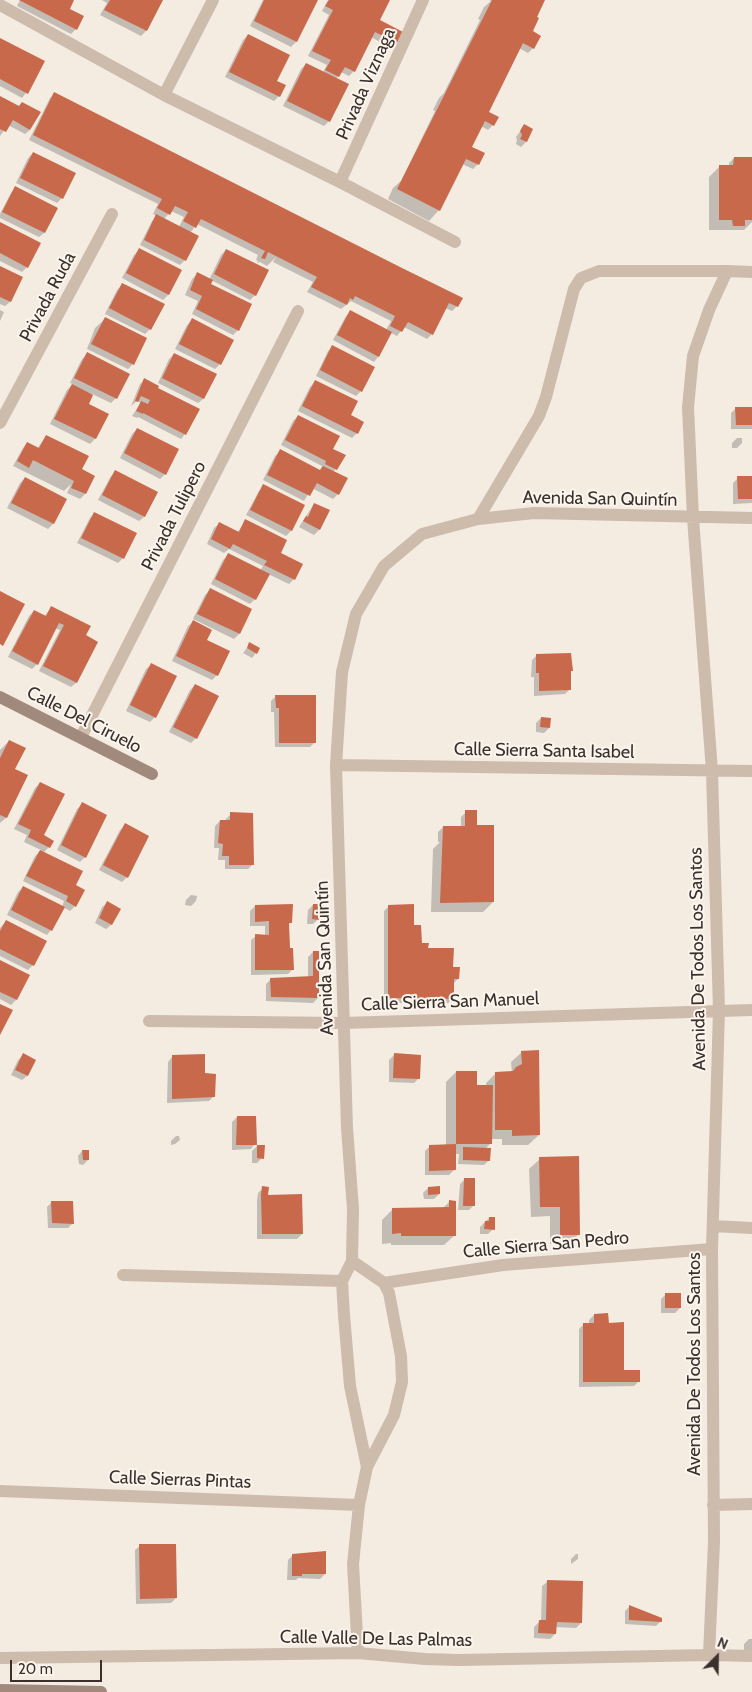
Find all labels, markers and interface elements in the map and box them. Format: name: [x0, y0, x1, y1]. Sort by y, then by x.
street label: Privada Viznaga: [332, 25, 400, 143]
street label: Privada Ruda: [15, 248, 81, 346]
street label: Privada Tulipero: [137, 458, 211, 574]
street label: Avenida San Quintín: [522, 487, 678, 511]
street label: Calle Del Ciruelo: [23, 682, 145, 758]
street label: Calle Sierra Santa Isabel: [454, 739, 634, 763]
street label: Avenida De Todos Los Santos: [685, 847, 711, 1071]
street label: Avenida San Quintín: [312, 880, 338, 1036]
street label: Calle Sierra San Manuel: [361, 988, 539, 1016]
street label: Calle Sierra San Pedro: [462, 1227, 630, 1263]
street label: Avenida De Todos Los Santos: [684, 1252, 706, 1476]
street label: Calle Sierras Pintas: [109, 1467, 251, 1493]
street label: Calle Valle De Las Palmas: [280, 1627, 472, 1651]
north arrow: [692, 1632, 742, 1682]
text: N: [715, 1633, 731, 1653]
scale bar: [12, 1650, 105, 1682]
text: 20 m: [18, 1660, 53, 1678]

